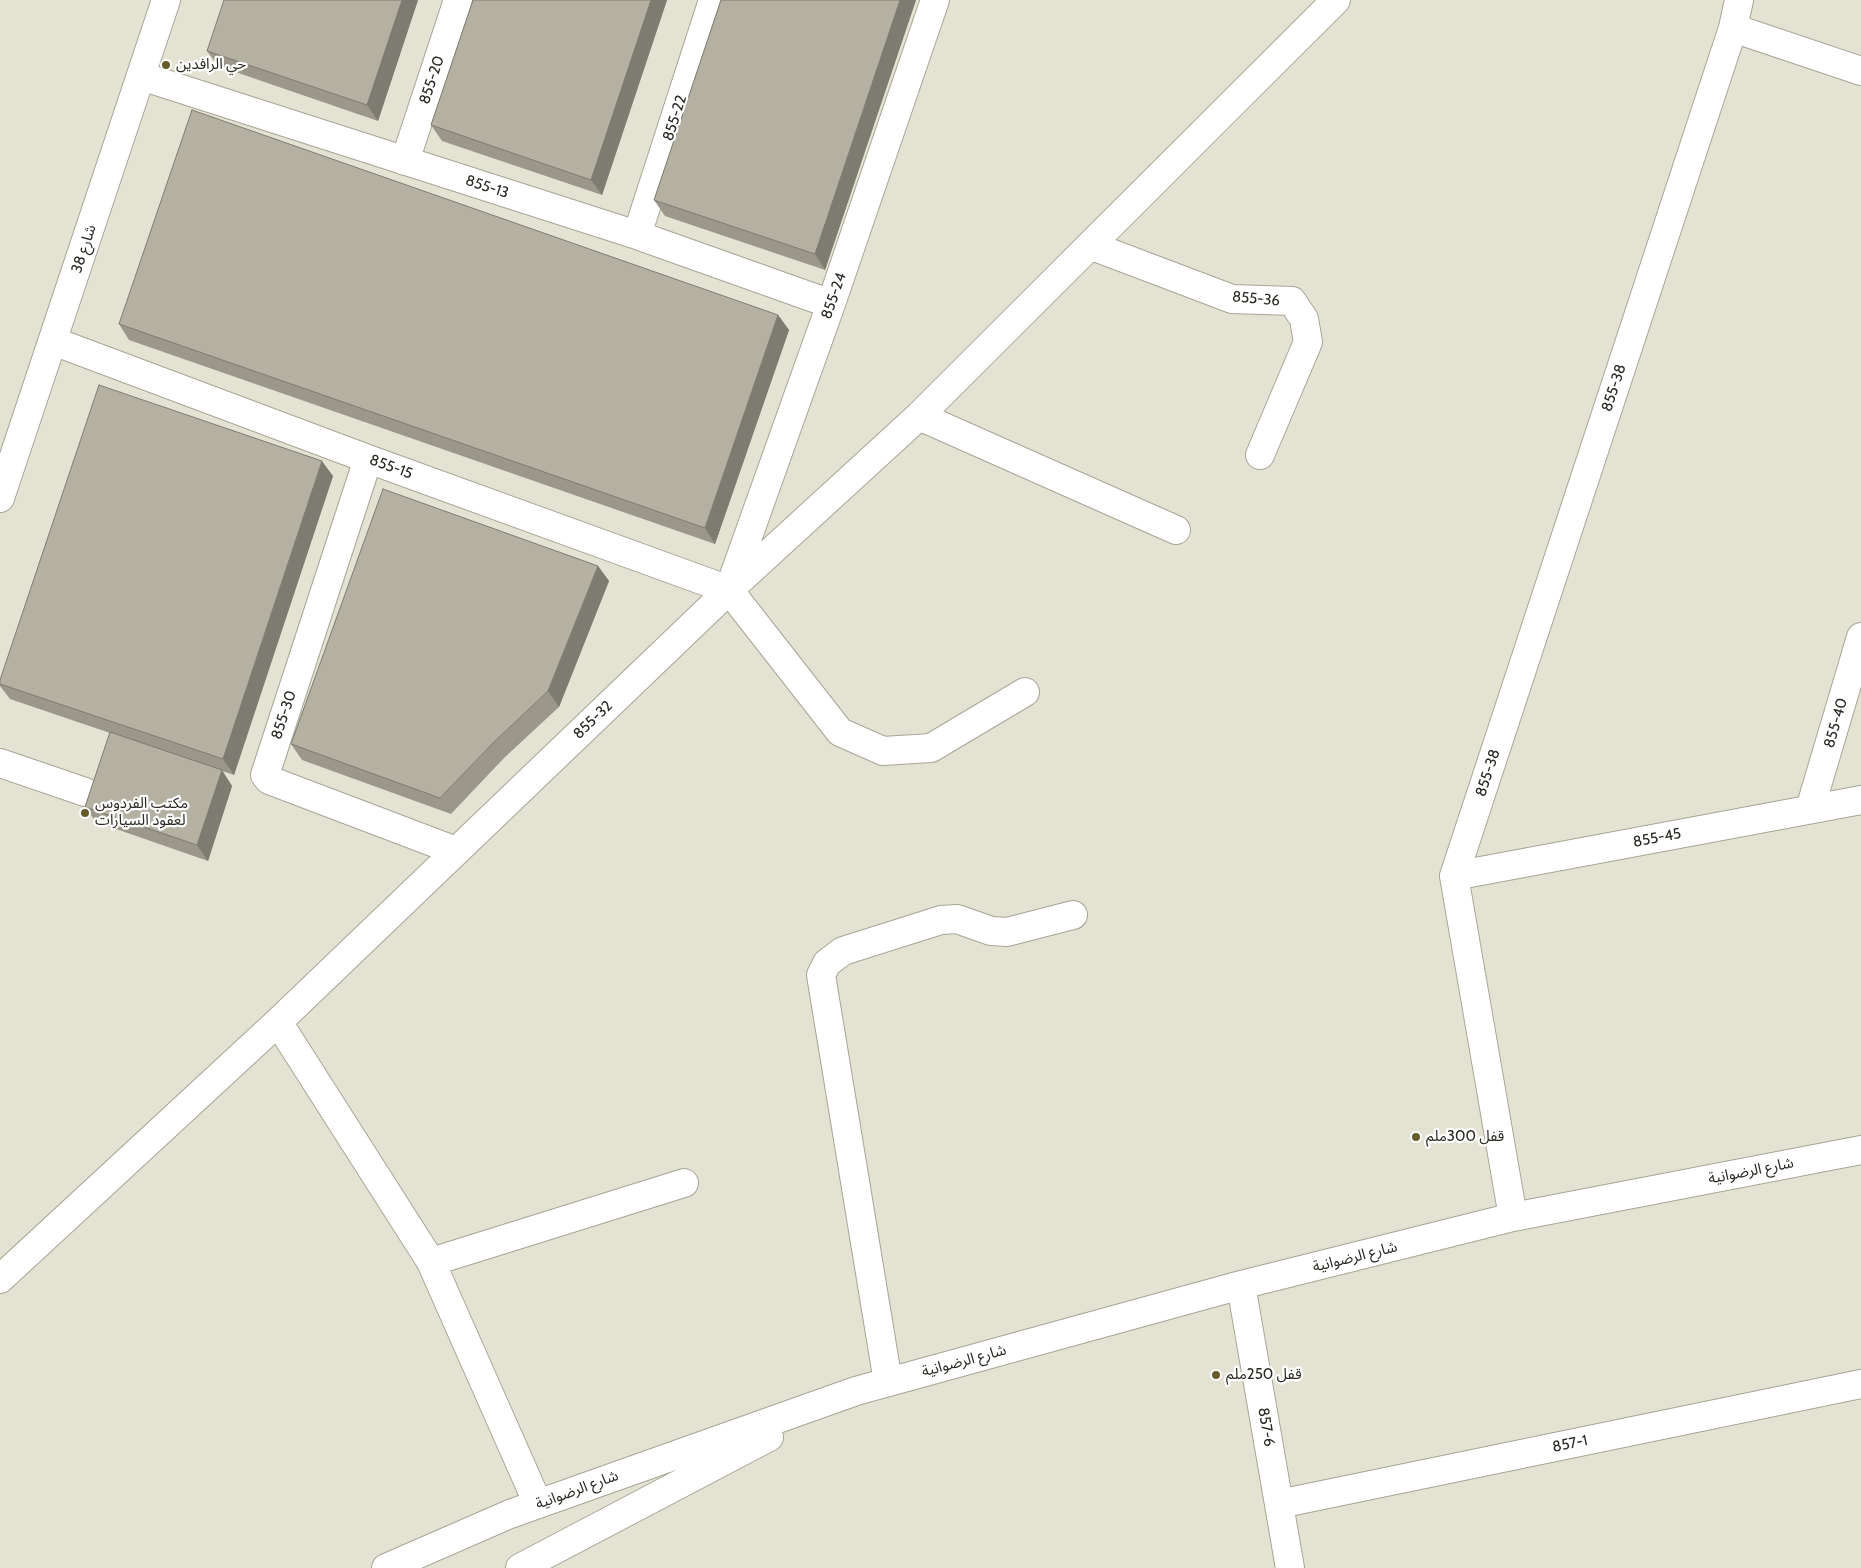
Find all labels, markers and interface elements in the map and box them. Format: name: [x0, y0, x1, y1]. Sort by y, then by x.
street label: 855-20: [416, 54, 448, 106]
place label: حي الرافدين: [176, 56, 246, 74]
marker: حي الرافدين: [160, 59, 172, 71]
street label: 855-22: [659, 93, 691, 143]
street label: 855-13: [463, 172, 511, 202]
street label: شارع 38: [68, 223, 100, 275]
street label: 855-24: [818, 270, 850, 322]
street label: 855-36: [1231, 288, 1281, 310]
street label: 855-38: [1598, 362, 1630, 414]
street label: 855-15: [367, 451, 415, 483]
street label: 855-30: [268, 688, 300, 742]
street label: 855-40: [1820, 696, 1852, 750]
street label: 855-32: [570, 697, 616, 743]
street label: 855-38: [1472, 747, 1504, 799]
place label: مكتب الفردوس لعقود السيارات: [95, 795, 188, 830]
marker: مكتب الفردوس لعقود السيارات: [79, 807, 91, 819]
street label: 855-45: [1631, 825, 1683, 851]
place label: قفل 300ملم: [1426, 1128, 1504, 1146]
marker: قفل 300ملم: [1410, 1131, 1422, 1143]
street label: شارع الرضوانية: [1707, 1154, 1795, 1188]
street label: شارع الرضوانية: [1311, 1238, 1399, 1276]
street label: شارع الرضوانية: [920, 1341, 1008, 1381]
place label: قفل 250ملم: [1226, 1366, 1302, 1384]
marker: قفل 250ملم: [1210, 1369, 1222, 1381]
street label: 857-6: [1254, 1406, 1278, 1448]
street label: 857-1: [1551, 1432, 1589, 1456]
street label: شارع الرضوانية: [533, 1467, 621, 1513]

